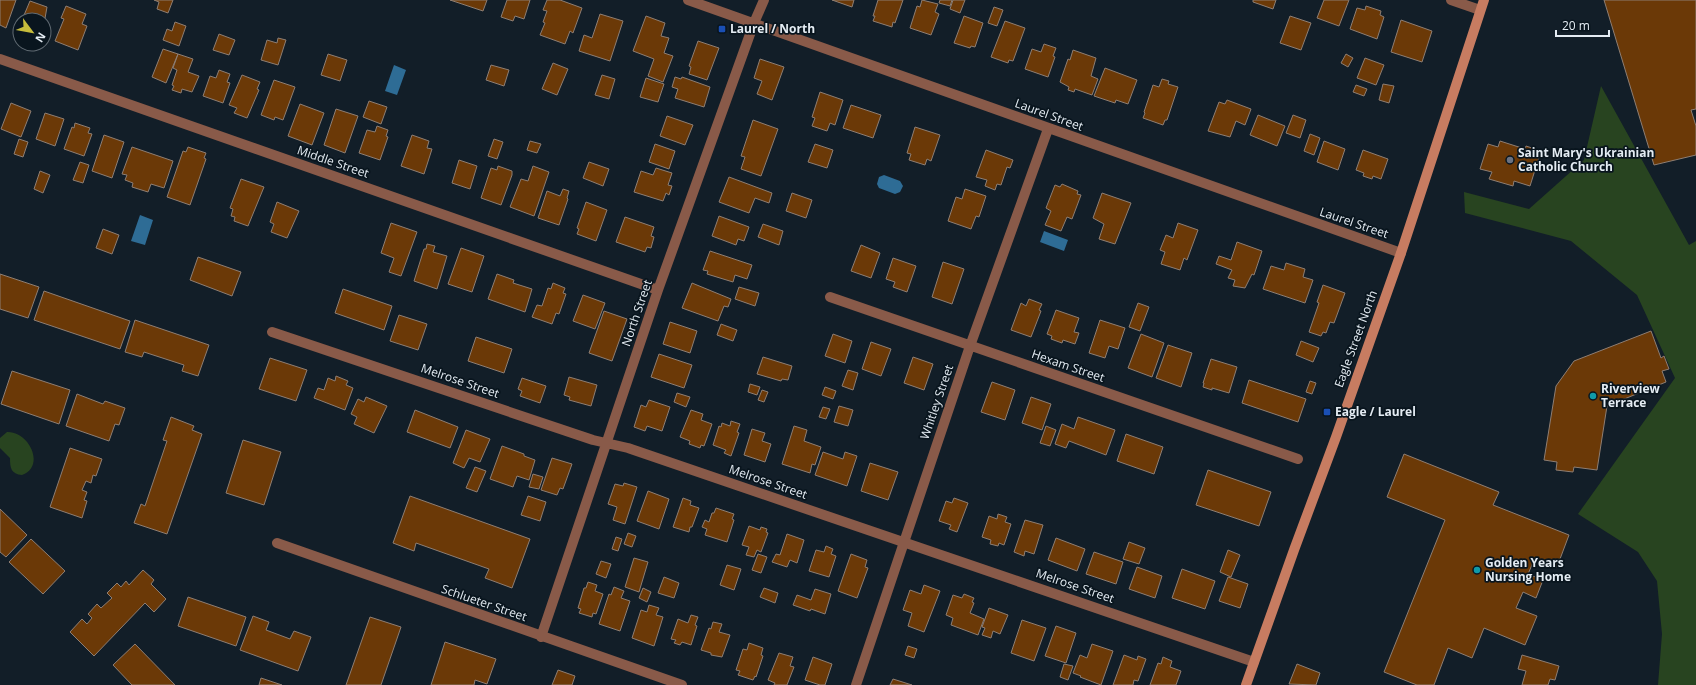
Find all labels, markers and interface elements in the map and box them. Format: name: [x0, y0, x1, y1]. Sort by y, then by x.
north arrow: [12, 12, 52, 52]
scale bar: [1556, 12, 1609, 38]
text: 20 m: [1562, 17, 1590, 34]
place label: Laurel / North: [730, 20, 815, 37]
marker: Laurel / North: [717, 24, 727, 34]
text: N: [32, 30, 50, 45]
street label: Laurel Street: [1013, 94, 1086, 135]
street label: Middle Street: [295, 141, 371, 182]
place label: Saint Mary's Ukrainian Catholic Church: [1518, 144, 1654, 175]
marker: Saint Mary's Ukrainian Catholic Church: [1505, 155, 1515, 165]
street label: Laurel Street: [1318, 203, 1391, 242]
street label: North Street: [617, 277, 656, 348]
street label: Eagle Street North: [1330, 288, 1381, 390]
street label: Hexam Street: [1029, 345, 1107, 386]
street label: Melrose Street: [419, 359, 502, 402]
street label: Whitley Street: [916, 362, 957, 442]
place label: Riverview Terrace: [1601, 380, 1661, 411]
marker: Riverview Terrace: [1588, 391, 1598, 401]
place label: Eagle / Laurel: [1335, 403, 1416, 420]
marker: Eagle / Laurel: [1322, 407, 1332, 417]
street label: Melrose Street: [727, 460, 810, 503]
place label: Golden Years Nursing Home: [1485, 554, 1571, 585]
street label: Melrose Street: [1034, 564, 1117, 607]
marker: Golden Years Nursing Home: [1472, 565, 1482, 575]
street label: Schlueter Street: [439, 580, 529, 625]

